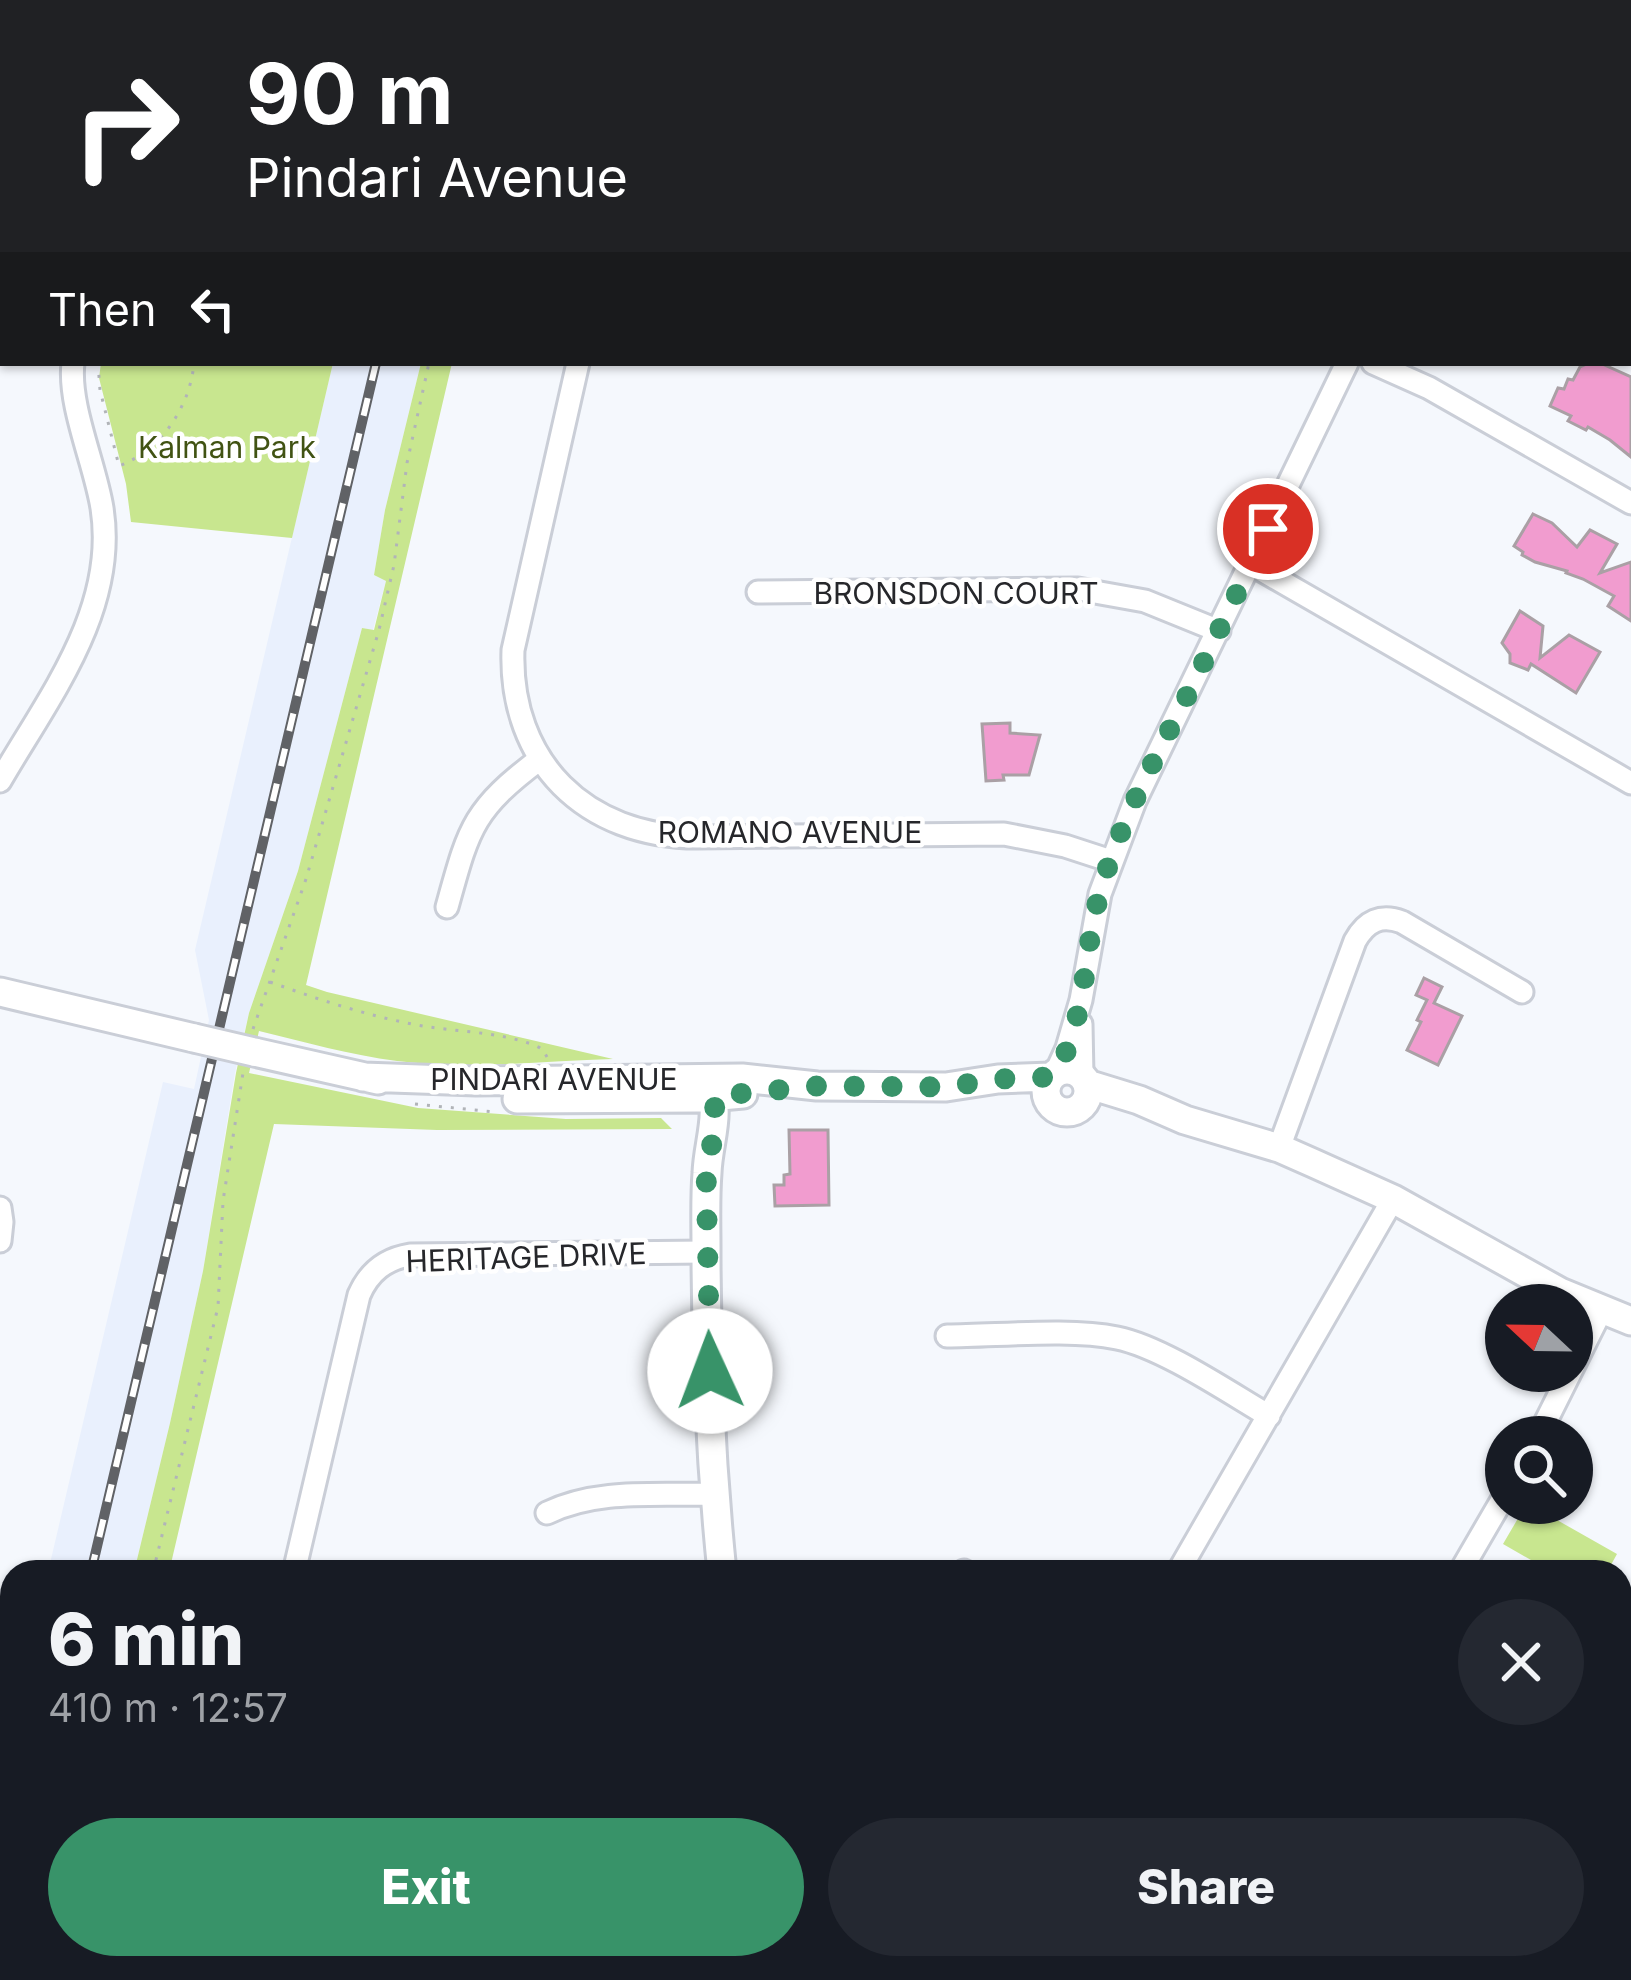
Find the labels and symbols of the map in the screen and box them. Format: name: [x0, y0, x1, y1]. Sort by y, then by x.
park label: Kalman Park: [138, 429, 316, 465]
pin: [1217, 478, 1319, 580]
street label: BRONSDON COURT: [813, 575, 1099, 611]
street label: ROMANO AVENUE: [658, 814, 922, 850]
street label: PINDARI AVENUE: [430, 1061, 678, 1097]
street label: HERITAGE DRIVE: [405, 1235, 647, 1279]
north arrow: [1485, 1284, 1593, 1392]
position arrow: [647, 1308, 773, 1434]

